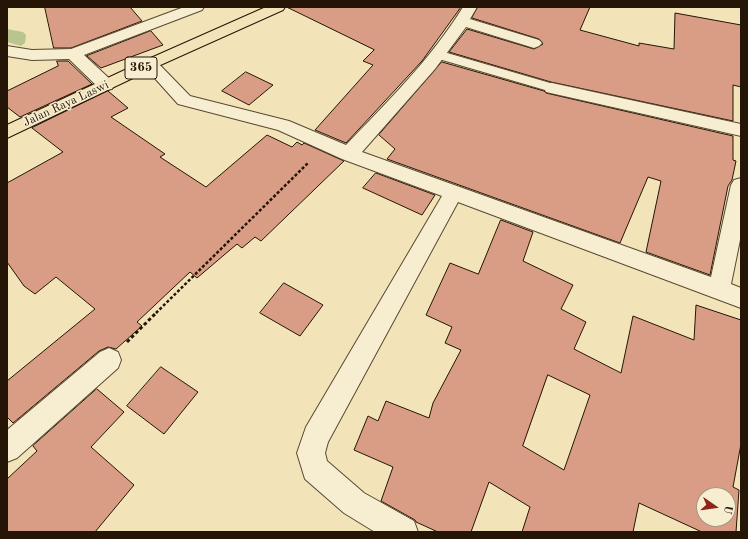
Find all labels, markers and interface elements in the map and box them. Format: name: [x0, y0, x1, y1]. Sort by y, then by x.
road number: 365: [125, 57, 157, 79]
street label: Jalan Raya Laswi: [21, 78, 111, 130]
north arrow: [696, 487, 736, 527]
text: U: [721, 504, 734, 515]

